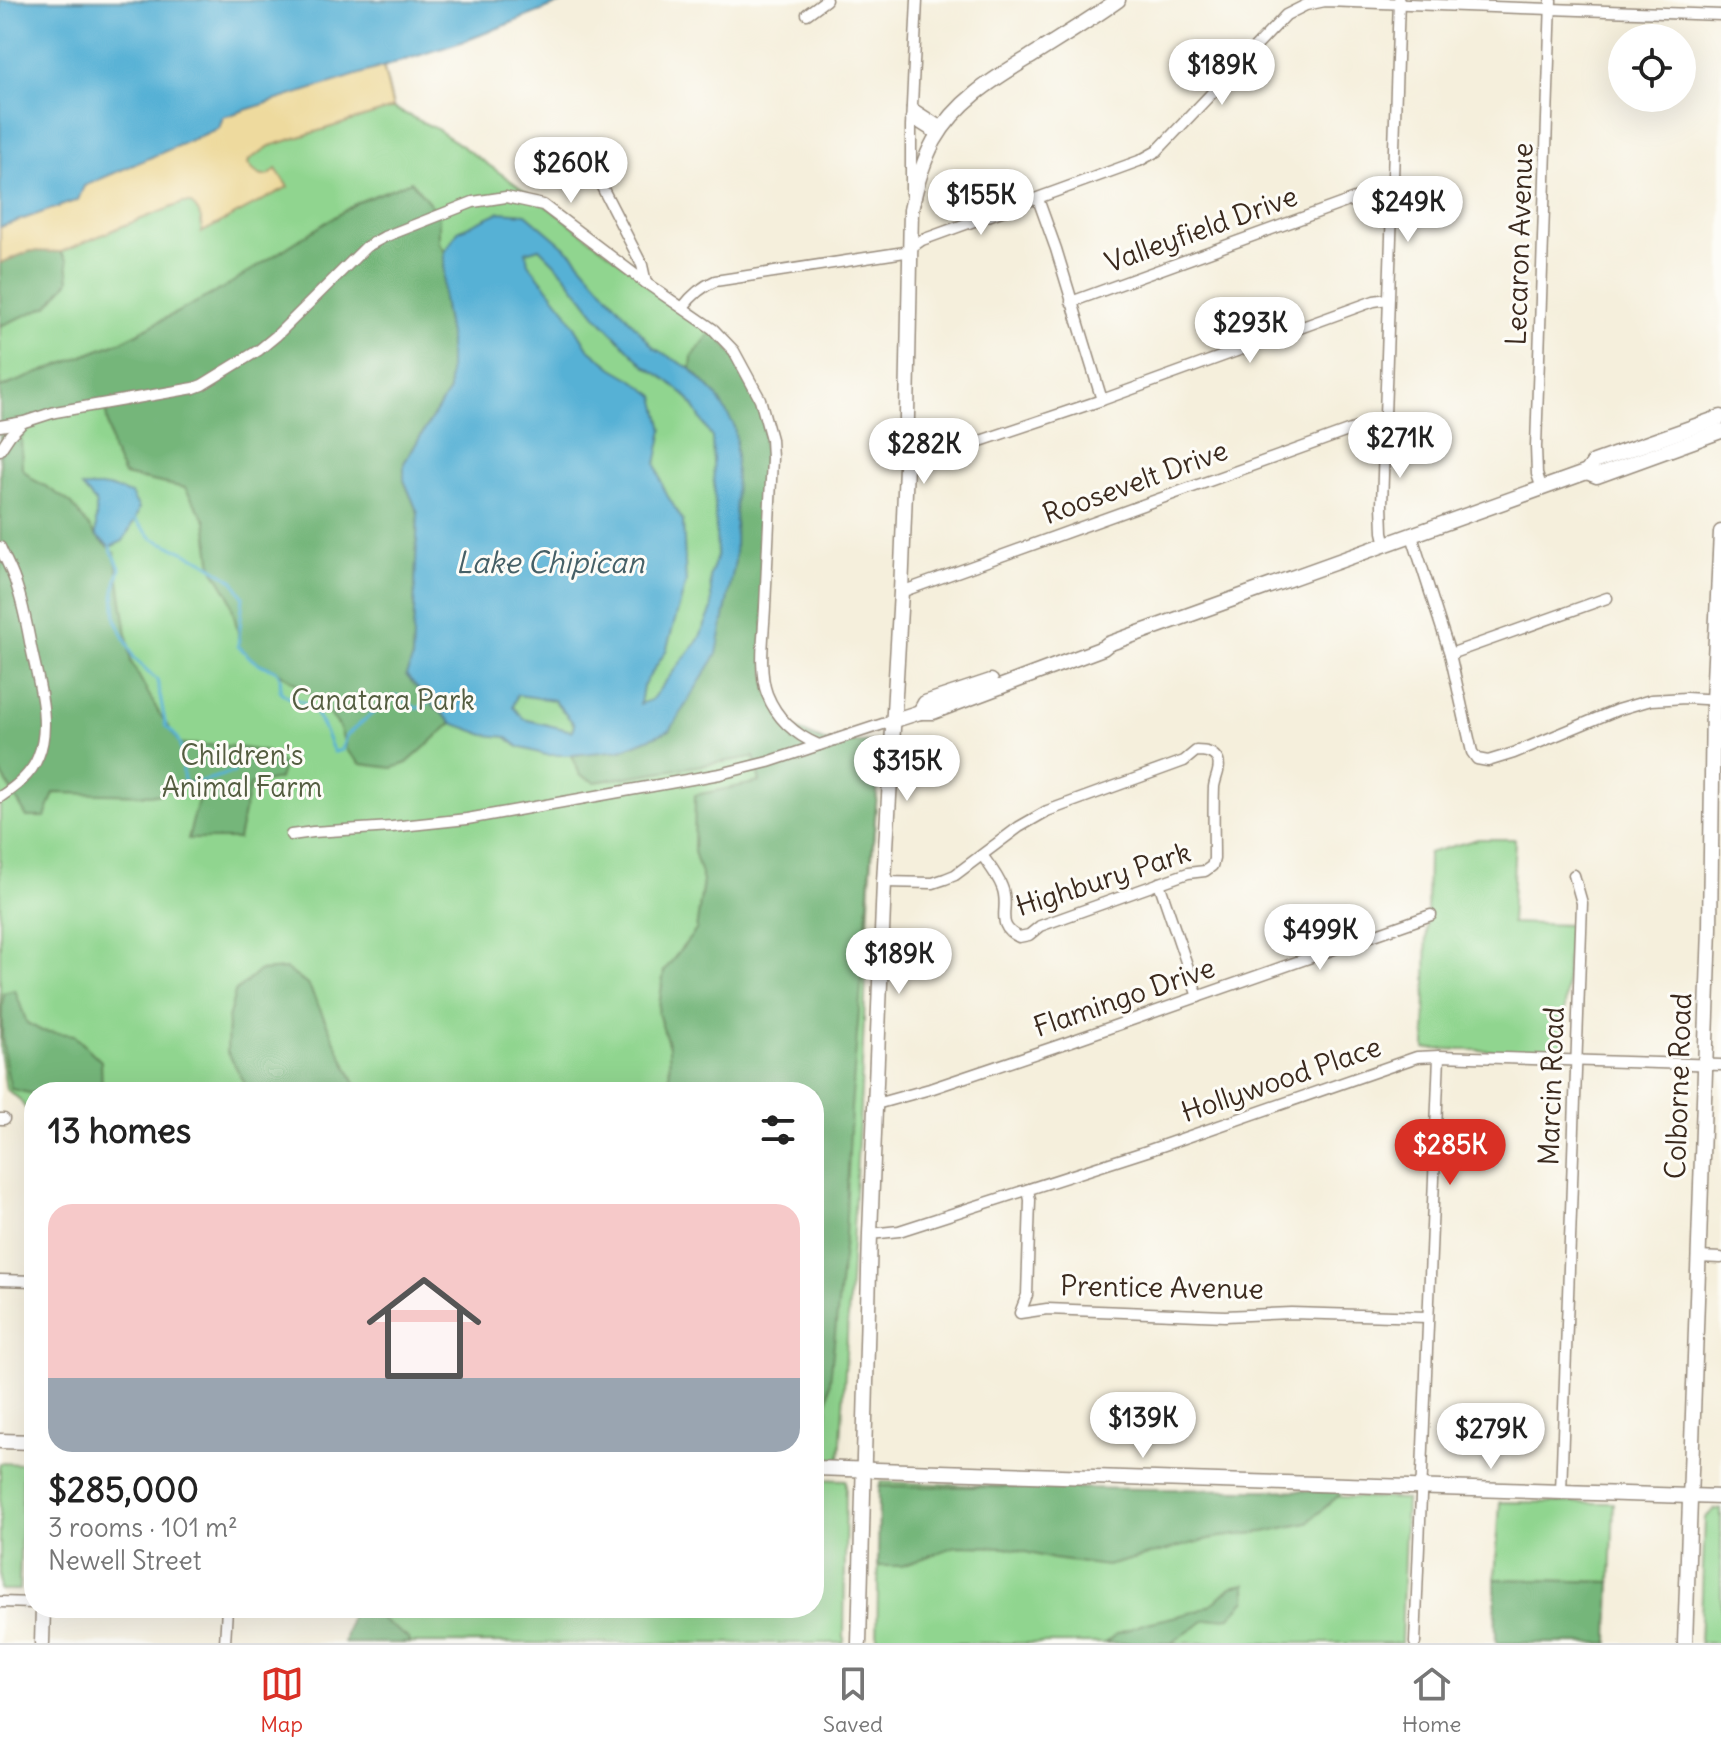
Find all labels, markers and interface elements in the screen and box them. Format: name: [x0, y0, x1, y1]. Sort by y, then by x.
map controls: [1608, 24, 1696, 112]
button: locate: [1608, 24, 1696, 112]
pin: $189K: [1166, 39, 1278, 107]
text: $189K: [1187, 48, 1257, 81]
pin: $260K: [515, 137, 627, 205]
street label: Lecaron Avenue: [1497, 142, 1541, 346]
text: $260K: [533, 146, 609, 179]
pin: $155K: [925, 169, 1037, 237]
pin: $249K: [1352, 176, 1464, 244]
text: $155K: [946, 178, 1016, 211]
street label: Valleyfield Drive: [1100, 178, 1302, 280]
text: $249K: [1371, 185, 1445, 218]
pin: $293K: [1194, 297, 1306, 365]
text: $293K: [1213, 306, 1287, 339]
pin: $271K: [1344, 412, 1456, 480]
pin: $282K: [868, 418, 980, 486]
text: $271K: [1366, 421, 1434, 454]
text: $282K: [887, 427, 961, 460]
street label: Roosevelt Drive: [1038, 432, 1232, 532]
water label: Lake Chipican: [456, 543, 645, 581]
park label: Canatara Park: [291, 682, 475, 718]
pin: $315K: [851, 735, 963, 803]
park label: Children's Animal Farm: [162, 737, 322, 805]
text: $315K: [872, 744, 942, 777]
street label: Highbury Park: [1011, 834, 1195, 924]
pin: $499K: [1264, 904, 1376, 972]
text: $499K: [1282, 913, 1358, 946]
pin: $189K: [843, 928, 955, 996]
text: $189K: [864, 937, 934, 970]
street label: Flamingo Drive: [1029, 949, 1219, 1045]
street label: Colborne Road: [1657, 992, 1699, 1180]
street label: Marcin Road: [1530, 1006, 1572, 1166]
street label: Hollywood Place: [1176, 1028, 1386, 1130]
icon: filters: [756, 1108, 800, 1152]
text: 13 homes: [48, 1109, 191, 1152]
pin: $285K: [1394, 1119, 1506, 1187]
text: $285K: [1413, 1128, 1487, 1161]
icon: home: [352, 1256, 496, 1400]
street label: Prentice Avenue: [1060, 1267, 1264, 1307]
pin: $139K: [1087, 1392, 1199, 1460]
text: $139K: [1108, 1401, 1178, 1434]
pin: $279K: [1435, 1403, 1547, 1471]
text: $279K: [1455, 1412, 1527, 1445]
text: $285,000: [48, 1468, 199, 1511]
text: 3 rooms · 101 m²: [48, 1511, 238, 1544]
text: Newell Street: [48, 1544, 201, 1577]
tab: Map: [260, 1662, 304, 1738]
tab: Saved: [823, 1662, 883, 1738]
tab: Home: [1402, 1662, 1461, 1738]

